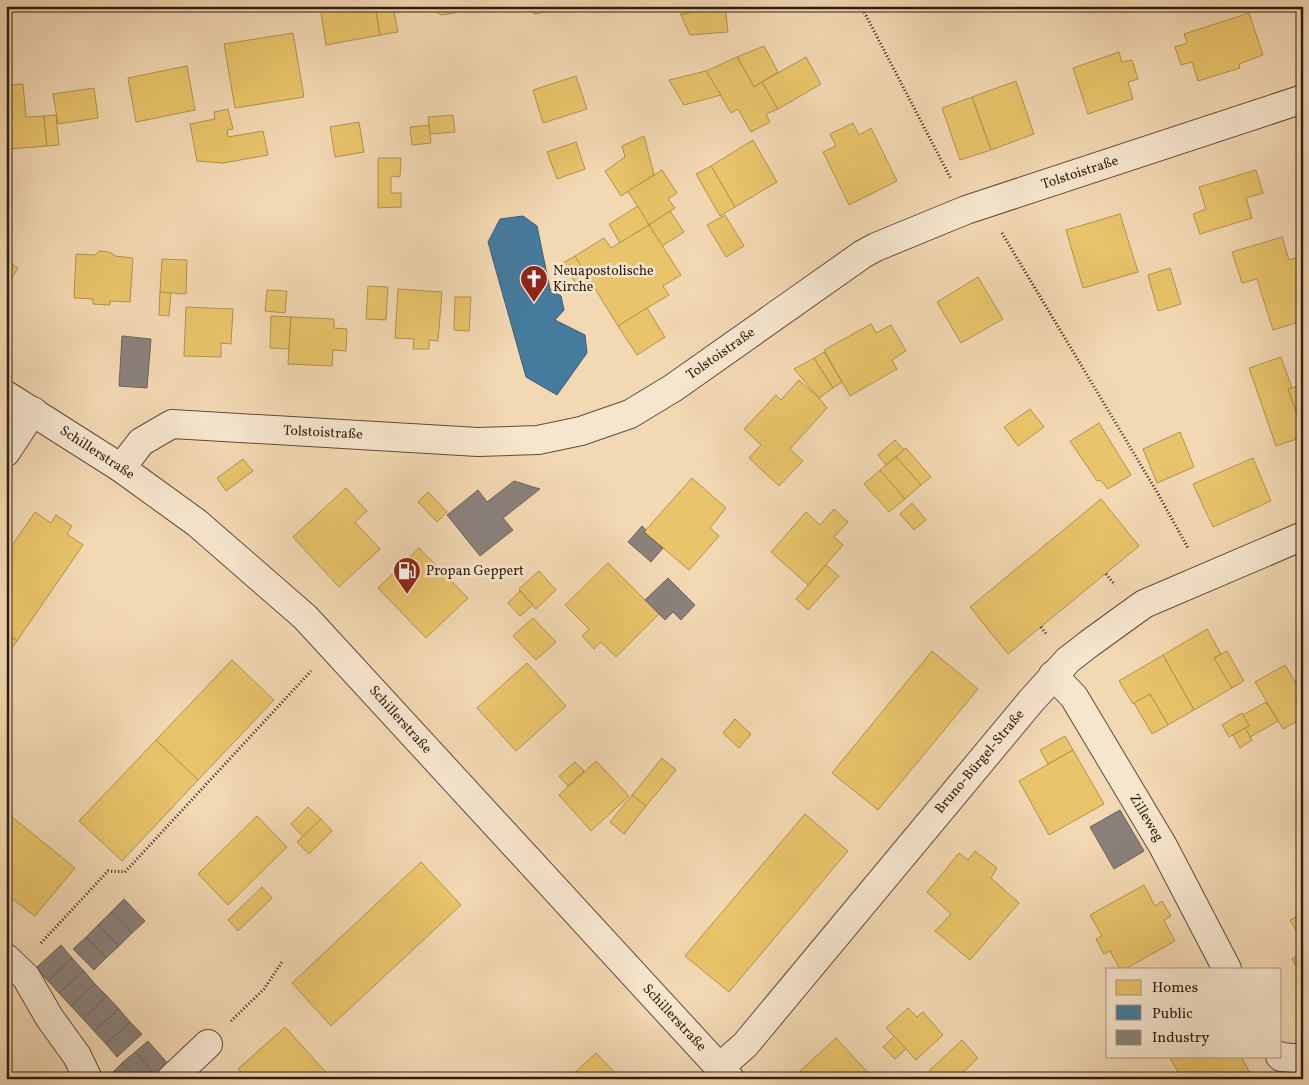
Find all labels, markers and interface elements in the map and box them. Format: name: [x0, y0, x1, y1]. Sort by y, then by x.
street label: Tolstoistraße: [1039, 152, 1121, 194]
place label: Neuapostolische Kirche: [553, 262, 654, 297]
church icon: Neuapostolische Kirche: [519, 264, 549, 303]
street label: Tolstoistraße: [683, 323, 759, 385]
street label: Tolstoistraße: [283, 421, 364, 445]
street label: Schillerstraße: [56, 422, 138, 485]
fuel station icon: Propan Geppert: [392, 556, 422, 595]
place label: Propan Geppert: [426, 562, 524, 581]
street label: Schillerstraße: [364, 682, 436, 759]
street label: Bruno-Bürgel-Straße: [931, 706, 1029, 818]
street label: Zilleweg: [1124, 791, 1168, 845]
legend: [1106, 968, 1282, 1058]
text: Homes: [1152, 978, 1198, 999]
street label: Schillerstraße: [638, 980, 710, 1056]
text: Public: [1152, 1004, 1193, 1025]
text: Industry: [1152, 1028, 1209, 1049]

